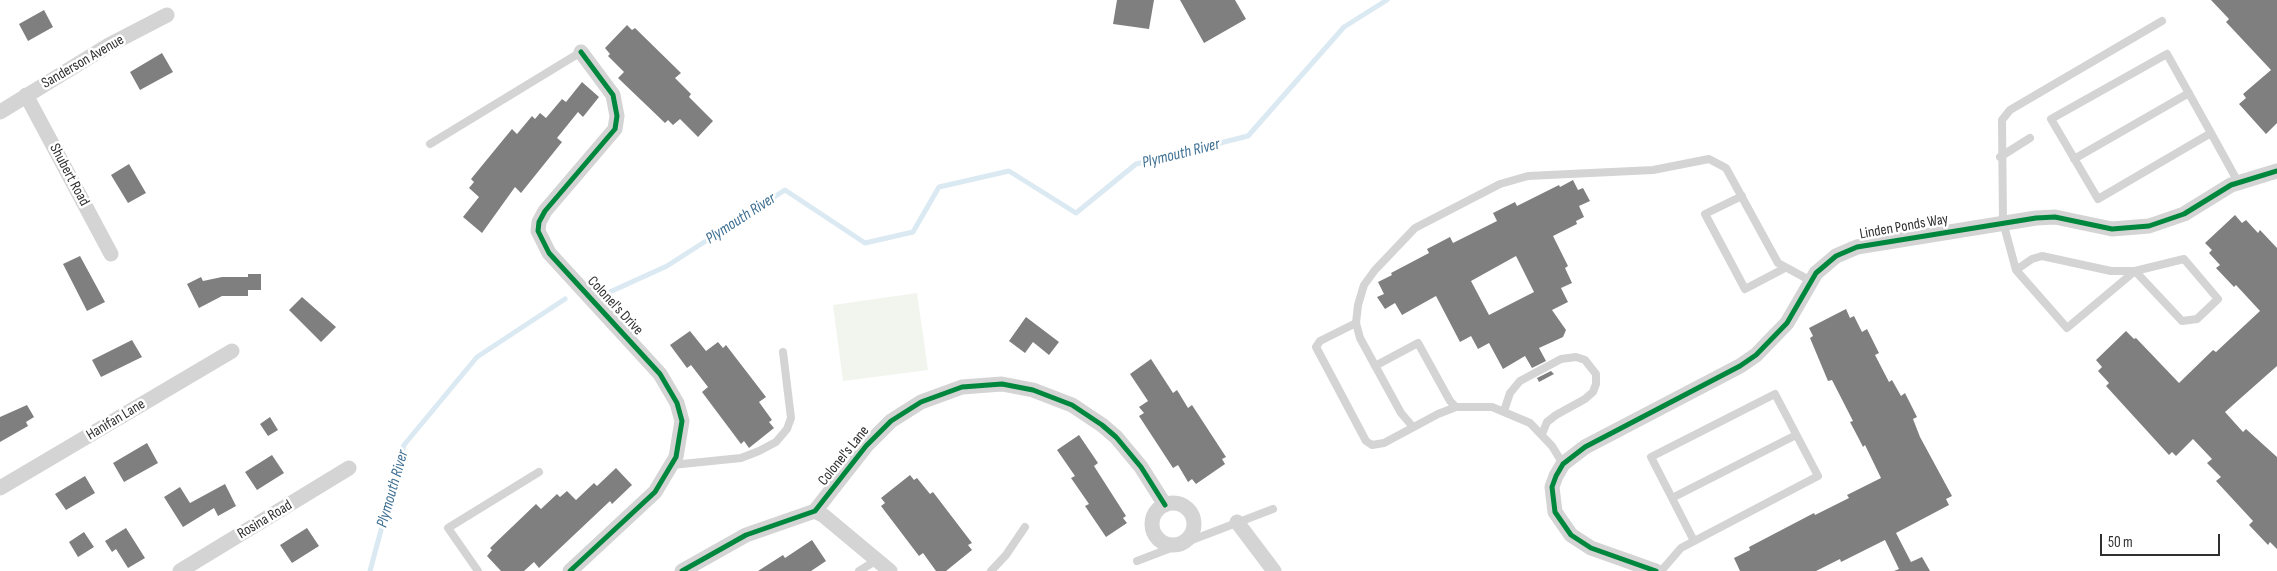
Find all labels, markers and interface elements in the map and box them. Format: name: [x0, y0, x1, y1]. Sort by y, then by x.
street label: Sanderson Avenue: [39, 31, 127, 93]
water label: Plymouth River: [1140, 135, 1222, 173]
street label: Shubert Road: [45, 141, 93, 209]
water label: Plymouth River: [702, 189, 780, 249]
street label: Linden Ponds Way: [1858, 210, 1950, 244]
street label: Colonel's Drive: [583, 273, 647, 339]
street label: Hanifan Lane: [83, 396, 149, 444]
street label: Colonel's Lane: [815, 423, 873, 489]
water label: Plymouth River: [373, 448, 413, 530]
street label: Rosina Road: [234, 497, 296, 543]
scale bar: [2102, 524, 2222, 556]
text: 50 m: [2108, 533, 2133, 552]

